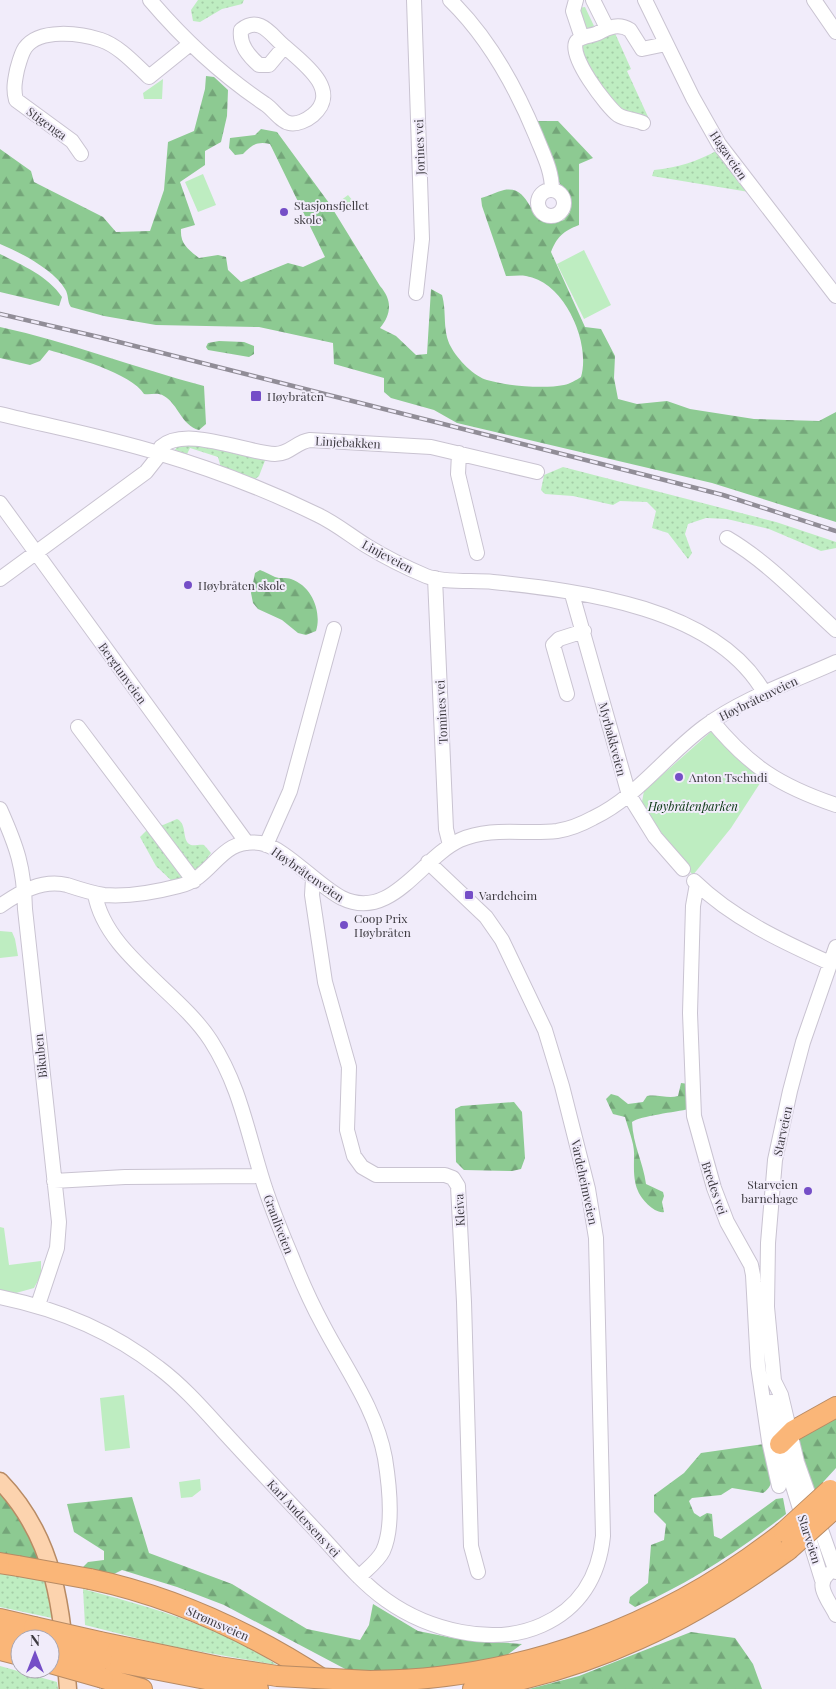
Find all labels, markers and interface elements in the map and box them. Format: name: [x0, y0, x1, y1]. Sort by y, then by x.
street label: Stigenga: [24, 103, 70, 143]
street label: Jorines vei: [410, 118, 428, 176]
street label: Hagaveien: [707, 127, 751, 183]
place label: Stasjonsfjellet skole: [294, 197, 369, 227]
marker: Stasjonsfjellet skole: [278, 206, 290, 218]
place label: Høybråten: [267, 388, 324, 404]
marker: Høybråten: [249, 389, 263, 403]
street label: Linjebakken: [315, 432, 381, 452]
street label: Linjeveien: [360, 536, 416, 576]
place label: Høybråten skole: [198, 577, 285, 593]
marker: Høybråten skole: [182, 579, 194, 591]
street label: Bergtunveien: [95, 639, 151, 707]
street label: Høybråtenveien: [716, 672, 800, 724]
street label: Tomines vei: [431, 679, 451, 745]
street label: Myrbakkveien: [595, 700, 631, 778]
place label: Anton Tschudi: [688, 769, 768, 785]
marker: Anton Tschudi: [673, 771, 685, 783]
park label: Høybråtenparken: [647, 798, 738, 814]
street label: Høybråtenveien: [268, 843, 348, 905]
place label: Vardeheim: [478, 887, 538, 903]
marker: Vardeheim: [463, 889, 475, 901]
place label: Coop Prix Høybråten: [354, 910, 411, 940]
marker: Coop Prix Høybråten: [338, 919, 350, 931]
street label: Bikuben: [30, 1033, 50, 1079]
street label: Starveien: [769, 1105, 795, 1157]
street label: Vardeheimveien: [568, 1137, 602, 1226]
street label: Bredes vei: [698, 1159, 732, 1217]
place label: Starveien barnehage: [741, 1176, 798, 1206]
marker: Starveien barnehage: [802, 1185, 814, 1197]
street label: Granliveien: [260, 1192, 298, 1256]
street label: Kleiva: [450, 1193, 468, 1227]
street label: Karl Andersens vei: [264, 1476, 344, 1560]
street label: Starveien: [795, 1512, 825, 1566]
street label: Strømsveien: [184, 1602, 252, 1644]
north arrow: [10, 1629, 60, 1679]
text: N: [30, 1631, 40, 1650]

